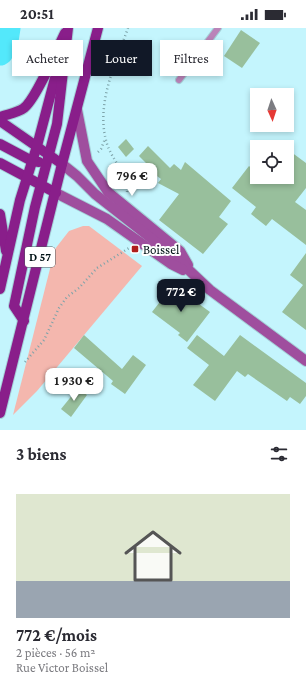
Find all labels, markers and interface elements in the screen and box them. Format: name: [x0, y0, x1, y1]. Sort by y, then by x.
text: 20:51: [20, 6, 54, 22]
chip: Acheter: [12, 40, 83, 76]
chip: Louer: [91, 40, 152, 76]
chip: Filtres: [160, 40, 223, 76]
north arrow: [250, 88, 294, 132]
map controls: [250, 88, 294, 184]
button: locate: [250, 140, 294, 184]
pin: 796 €: [104, 163, 160, 197]
text: 796 €: [116, 168, 148, 183]
place label: Boissel: [143, 242, 180, 257]
marker: Boissel: [130, 244, 140, 254]
road number: D 57: [25, 247, 55, 267]
pin: 772 €: [153, 279, 209, 313]
text: 772 €: [166, 284, 196, 299]
pin: 1 930 €: [37, 368, 111, 402]
text: 1 930 €: [54, 373, 94, 388]
icon: filters: [268, 443, 290, 465]
text: 3 biens: [16, 445, 66, 464]
icon: home: [117, 520, 189, 592]
text: 772 €/mois: [16, 626, 97, 645]
text: 2 pièces · 56 m²: [16, 645, 95, 660]
text: Rue Victor Boissel: [16, 660, 108, 675]

